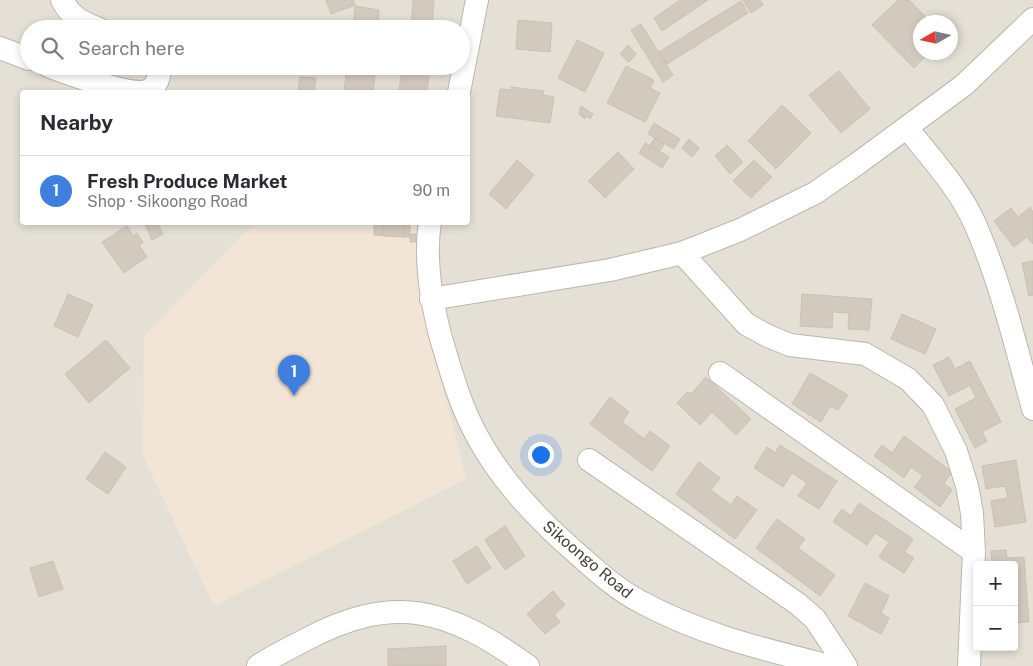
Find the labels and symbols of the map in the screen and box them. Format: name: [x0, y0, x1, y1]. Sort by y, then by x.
north arrow: [913, 15, 958, 60]
pin: 1: [278, 355, 310, 396]
your location: [528, 442, 554, 468]
street label: Sikoongo Road: [539, 516, 636, 602]

